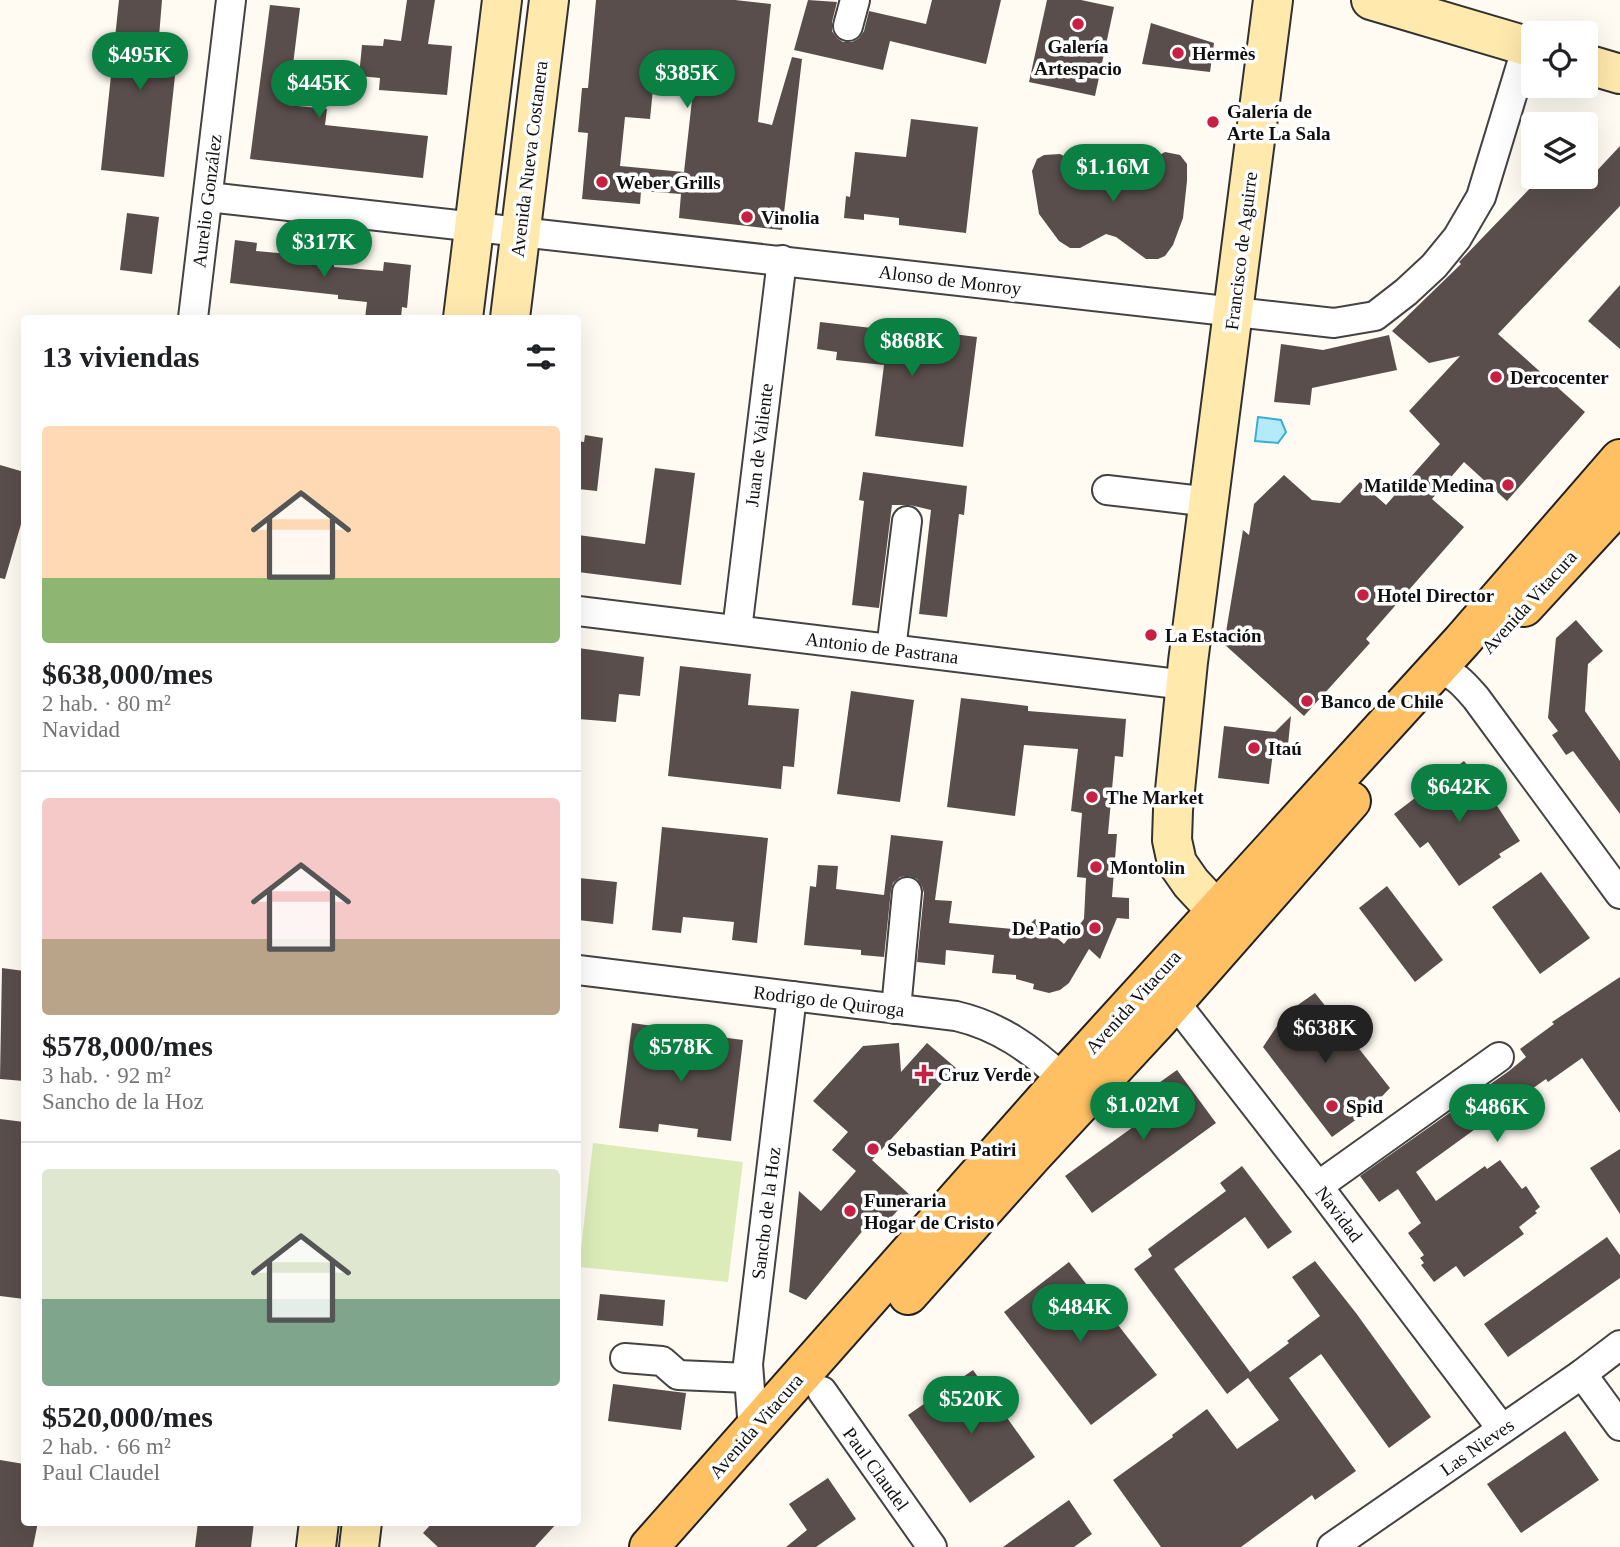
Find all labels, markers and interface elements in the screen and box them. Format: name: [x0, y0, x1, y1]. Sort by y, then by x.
marker: Galería Artespacio: [1070, 16, 1086, 32]
map controls: [1521, 21, 1598, 189]
button: locate: [1521, 21, 1598, 98]
pin: $495K: [91, 32, 189, 92]
place label: Galería Artespacio: [1034, 36, 1122, 79]
text: $495K: [108, 42, 172, 67]
place label: Hermès: [1192, 43, 1255, 64]
marker: Hermès: [1170, 45, 1186, 61]
pin: $385K: [638, 50, 736, 110]
street label: Avenida Nueva Costanera: [507, 59, 552, 259]
pin: $445K: [270, 60, 368, 120]
text: $385K: [655, 60, 719, 85]
text: $445K: [287, 70, 351, 95]
place label: Galería de Arte La Sala: [1227, 101, 1331, 144]
button: layers: [1521, 112, 1598, 189]
marker: Galería de Arte La Sala: [1205, 114, 1221, 130]
street label: Aurelio González: [188, 133, 226, 269]
pin: $1.16M: [1056, 144, 1170, 204]
text: $1.16M: [1076, 154, 1150, 179]
street label: Francisco de Aguirre: [1221, 171, 1261, 331]
place label: Weber Grills: [616, 172, 721, 193]
marker: Weber Grills: [594, 174, 610, 190]
place label: Vinolia: [761, 207, 820, 228]
marker: Vinolia: [739, 209, 755, 225]
pin: $317K: [275, 219, 373, 279]
text: $317K: [292, 229, 356, 254]
street label: Alonso de Monroy: [877, 261, 1023, 299]
pin: $868K: [863, 318, 961, 378]
text: $868K: [880, 328, 944, 353]
icon: filters: [522, 338, 560, 376]
text: 13 viviendas: [42, 340, 200, 373]
place label: Dercocenter: [1510, 367, 1609, 388]
marker: Dercocenter: [1488, 369, 1504, 385]
street label: Juan de Valiente: [741, 382, 777, 508]
icon: home: [238, 472, 364, 598]
place label: Matilde Medina: [1364, 475, 1494, 496]
marker: Matilde Medina: [1500, 477, 1516, 493]
street label: Avenida Vitacura: [1477, 546, 1581, 658]
place label: Hotel Director: [1377, 585, 1495, 606]
marker: Hotel Director: [1355, 587, 1371, 603]
place label: La Estación: [1165, 625, 1262, 646]
marker: La Estación: [1143, 627, 1159, 643]
street label: Antonio de Pastrana: [804, 628, 960, 668]
text: $638,000/mes: [42, 657, 213, 690]
text: 2 hab. · 80 m²: [42, 691, 171, 716]
place label: Banco de Chile: [1321, 691, 1443, 712]
marker: Banco de Chile: [1299, 693, 1315, 709]
text: Navidad: [42, 717, 120, 742]
place label: Itaú: [1268, 738, 1302, 759]
marker: Itaú: [1246, 740, 1262, 756]
pin: $642K: [1410, 764, 1508, 824]
text: $642K: [1427, 774, 1491, 799]
place label: The Market: [1106, 787, 1204, 808]
marker: The Market: [1084, 789, 1100, 805]
icon: home: [238, 844, 364, 970]
place label: Montolin: [1110, 857, 1185, 878]
marker: Montolin: [1088, 859, 1104, 875]
place label: De Patio: [1012, 918, 1081, 939]
marker: De Patio: [1087, 920, 1103, 936]
street label: Avenida Vitacura: [1081, 946, 1185, 1058]
street label: Rodrigo de Quiroga: [752, 981, 906, 1021]
pin: $638K: [1276, 1006, 1374, 1065]
text: $638K: [1293, 1015, 1357, 1040]
pin: $578K: [632, 1024, 730, 1084]
text: $578,000/mes: [42, 1029, 213, 1062]
text: $578K: [649, 1034, 713, 1059]
text: 3 hab. · 92 m²: [42, 1063, 171, 1088]
place label: Cruz Verde: [938, 1064, 1031, 1085]
marker: Cruz Verde: [916, 1066, 932, 1082]
pin: $1.02M: [1086, 1082, 1200, 1142]
pin: $486K: [1448, 1084, 1546, 1144]
text: Sancho de la Hoz: [42, 1089, 204, 1114]
text: $1.02M: [1106, 1092, 1180, 1117]
text: $486K: [1465, 1094, 1529, 1119]
place label: Spid: [1346, 1096, 1383, 1117]
marker: Spid: [1324, 1098, 1340, 1114]
place label: Sebastian Patiri: [887, 1139, 1016, 1160]
marker: Sebastian Patiri: [865, 1141, 881, 1157]
street label: Sancho de la Hoz: [747, 1145, 785, 1281]
street label: Navidad: [1311, 1182, 1367, 1246]
place label: Funeraria Hogar de Cristo: [864, 1190, 995, 1233]
marker: Funeraria Hogar de Cristo: [842, 1203, 858, 1219]
icon: home: [238, 1215, 364, 1341]
pin: $484K: [1031, 1284, 1129, 1344]
text: $484K: [1048, 1294, 1112, 1319]
street label: Avenida Vitacura: [705, 1369, 807, 1483]
pin: $520K: [922, 1376, 1020, 1436]
text: $520K: [939, 1386, 1003, 1411]
text: $520,000/mes: [42, 1400, 213, 1433]
street label: Las Nieves: [1436, 1414, 1518, 1480]
street label: Paul Claudel: [839, 1423, 913, 1515]
text: 2 hab. · 66 m²: [42, 1434, 171, 1459]
text: Paul Claudel: [42, 1460, 160, 1485]

